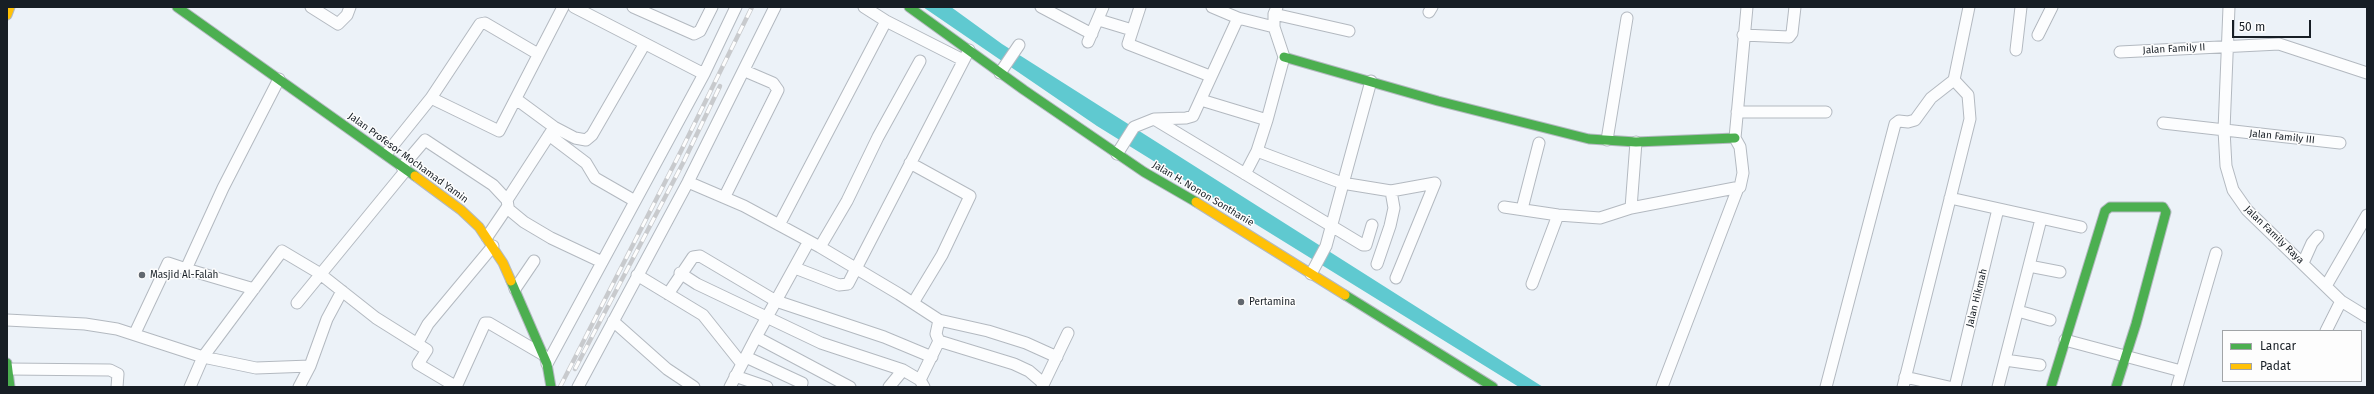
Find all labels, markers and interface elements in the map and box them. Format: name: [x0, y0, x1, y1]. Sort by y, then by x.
scale bar: [2234, 12, 2313, 38]
text: 50 m: [2239, 20, 2265, 34]
street label: Jalan Family II: [2142, 41, 2206, 57]
street label: Jalan Profesor Mochamad Yamin: [346, 110, 470, 206]
street label: Jalan Family III: [2249, 128, 2315, 146]
street label: Jalan H. Nonon Sonthanie: [1150, 159, 1256, 229]
street label: Jalan Family Raya: [2242, 204, 2306, 266]
street label: Jalan Hikmah: [1964, 268, 1990, 328]
place label: Masjid Al-Falah: [150, 269, 218, 281]
marker: Masjid Al-Falah: [137, 270, 147, 280]
place label: Pertamina: [1249, 296, 1295, 308]
marker: Pertamina: [1236, 297, 1246, 307]
legend: [2222, 330, 2362, 382]
text: Lancar: [2260, 339, 2296, 353]
text: Padat: [2260, 359, 2291, 373]

